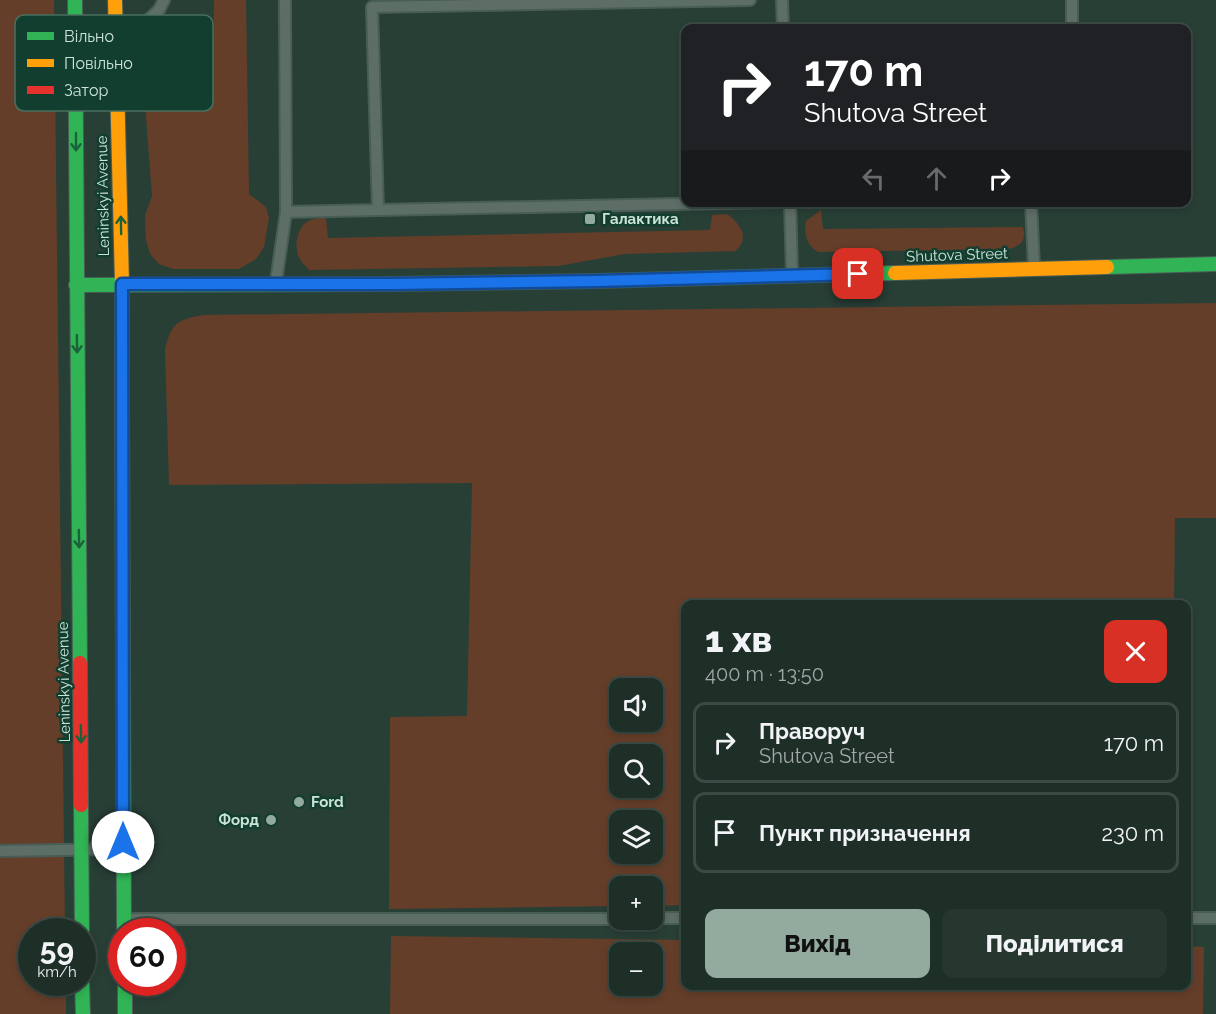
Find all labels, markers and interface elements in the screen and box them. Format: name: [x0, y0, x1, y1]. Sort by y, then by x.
legend: [15, 15, 213, 111]
text: Вільно: [64, 27, 114, 46]
text: 170 m: [804, 47, 923, 96]
icon: right: [705, 48, 783, 126]
text: Повільно: [64, 54, 133, 73]
text: Затор: [64, 81, 108, 100]
text: Shutova Street: [804, 97, 987, 128]
one-way arrow: [70, 132, 81, 152]
street label: Leninskyi Avenue: [93, 135, 113, 257]
icon: left: [857, 162, 890, 195]
icon: ahead: [920, 162, 953, 195]
icon: right: [983, 162, 1016, 195]
place label: Галактика: [602, 210, 679, 228]
marker: Галактика: [583, 212, 597, 226]
one-way arrow: [115, 216, 126, 236]
street label: Shutova Street: [906, 244, 1008, 266]
pin: [832, 248, 883, 299]
icon: arrive: [841, 257, 874, 290]
one-way arrow: [71, 333, 83, 353]
one-way arrow: [73, 528, 85, 548]
text: 1 хв: [705, 618, 772, 660]
button: close: [1104, 620, 1167, 683]
street label: Leninskyi Avenue: [54, 621, 74, 743]
text: 400 m · 13:50: [705, 662, 824, 686]
map controls: [609, 678, 663, 996]
button: sound: [609, 678, 663, 732]
text: Праворуч: [759, 718, 865, 744]
one-way arrow: [75, 723, 87, 743]
icon: right: [708, 726, 741, 759]
text: 170 m: [1104, 730, 1164, 756]
button: search: [609, 744, 663, 798]
text: Shutova Street: [759, 744, 895, 768]
place label: Ford: [311, 793, 344, 811]
marker: Ford: [292, 795, 306, 809]
position arrow: [91, 810, 155, 874]
button: layers: [609, 810, 663, 864]
place label: Форд: [219, 811, 260, 829]
marker: Форд: [264, 813, 278, 827]
icon: arrive: [708, 816, 741, 849]
text: Пункт призначення: [759, 820, 971, 846]
text: 230 m: [1101, 820, 1164, 846]
button: +: [609, 876, 663, 930]
button: Вихід: [705, 909, 930, 978]
button: Поділитися: [942, 909, 1167, 978]
speed limit sign: 60: [108, 918, 186, 996]
text: 59: [40, 932, 74, 967]
button: −: [609, 942, 663, 996]
text: km/h: [37, 963, 77, 981]

